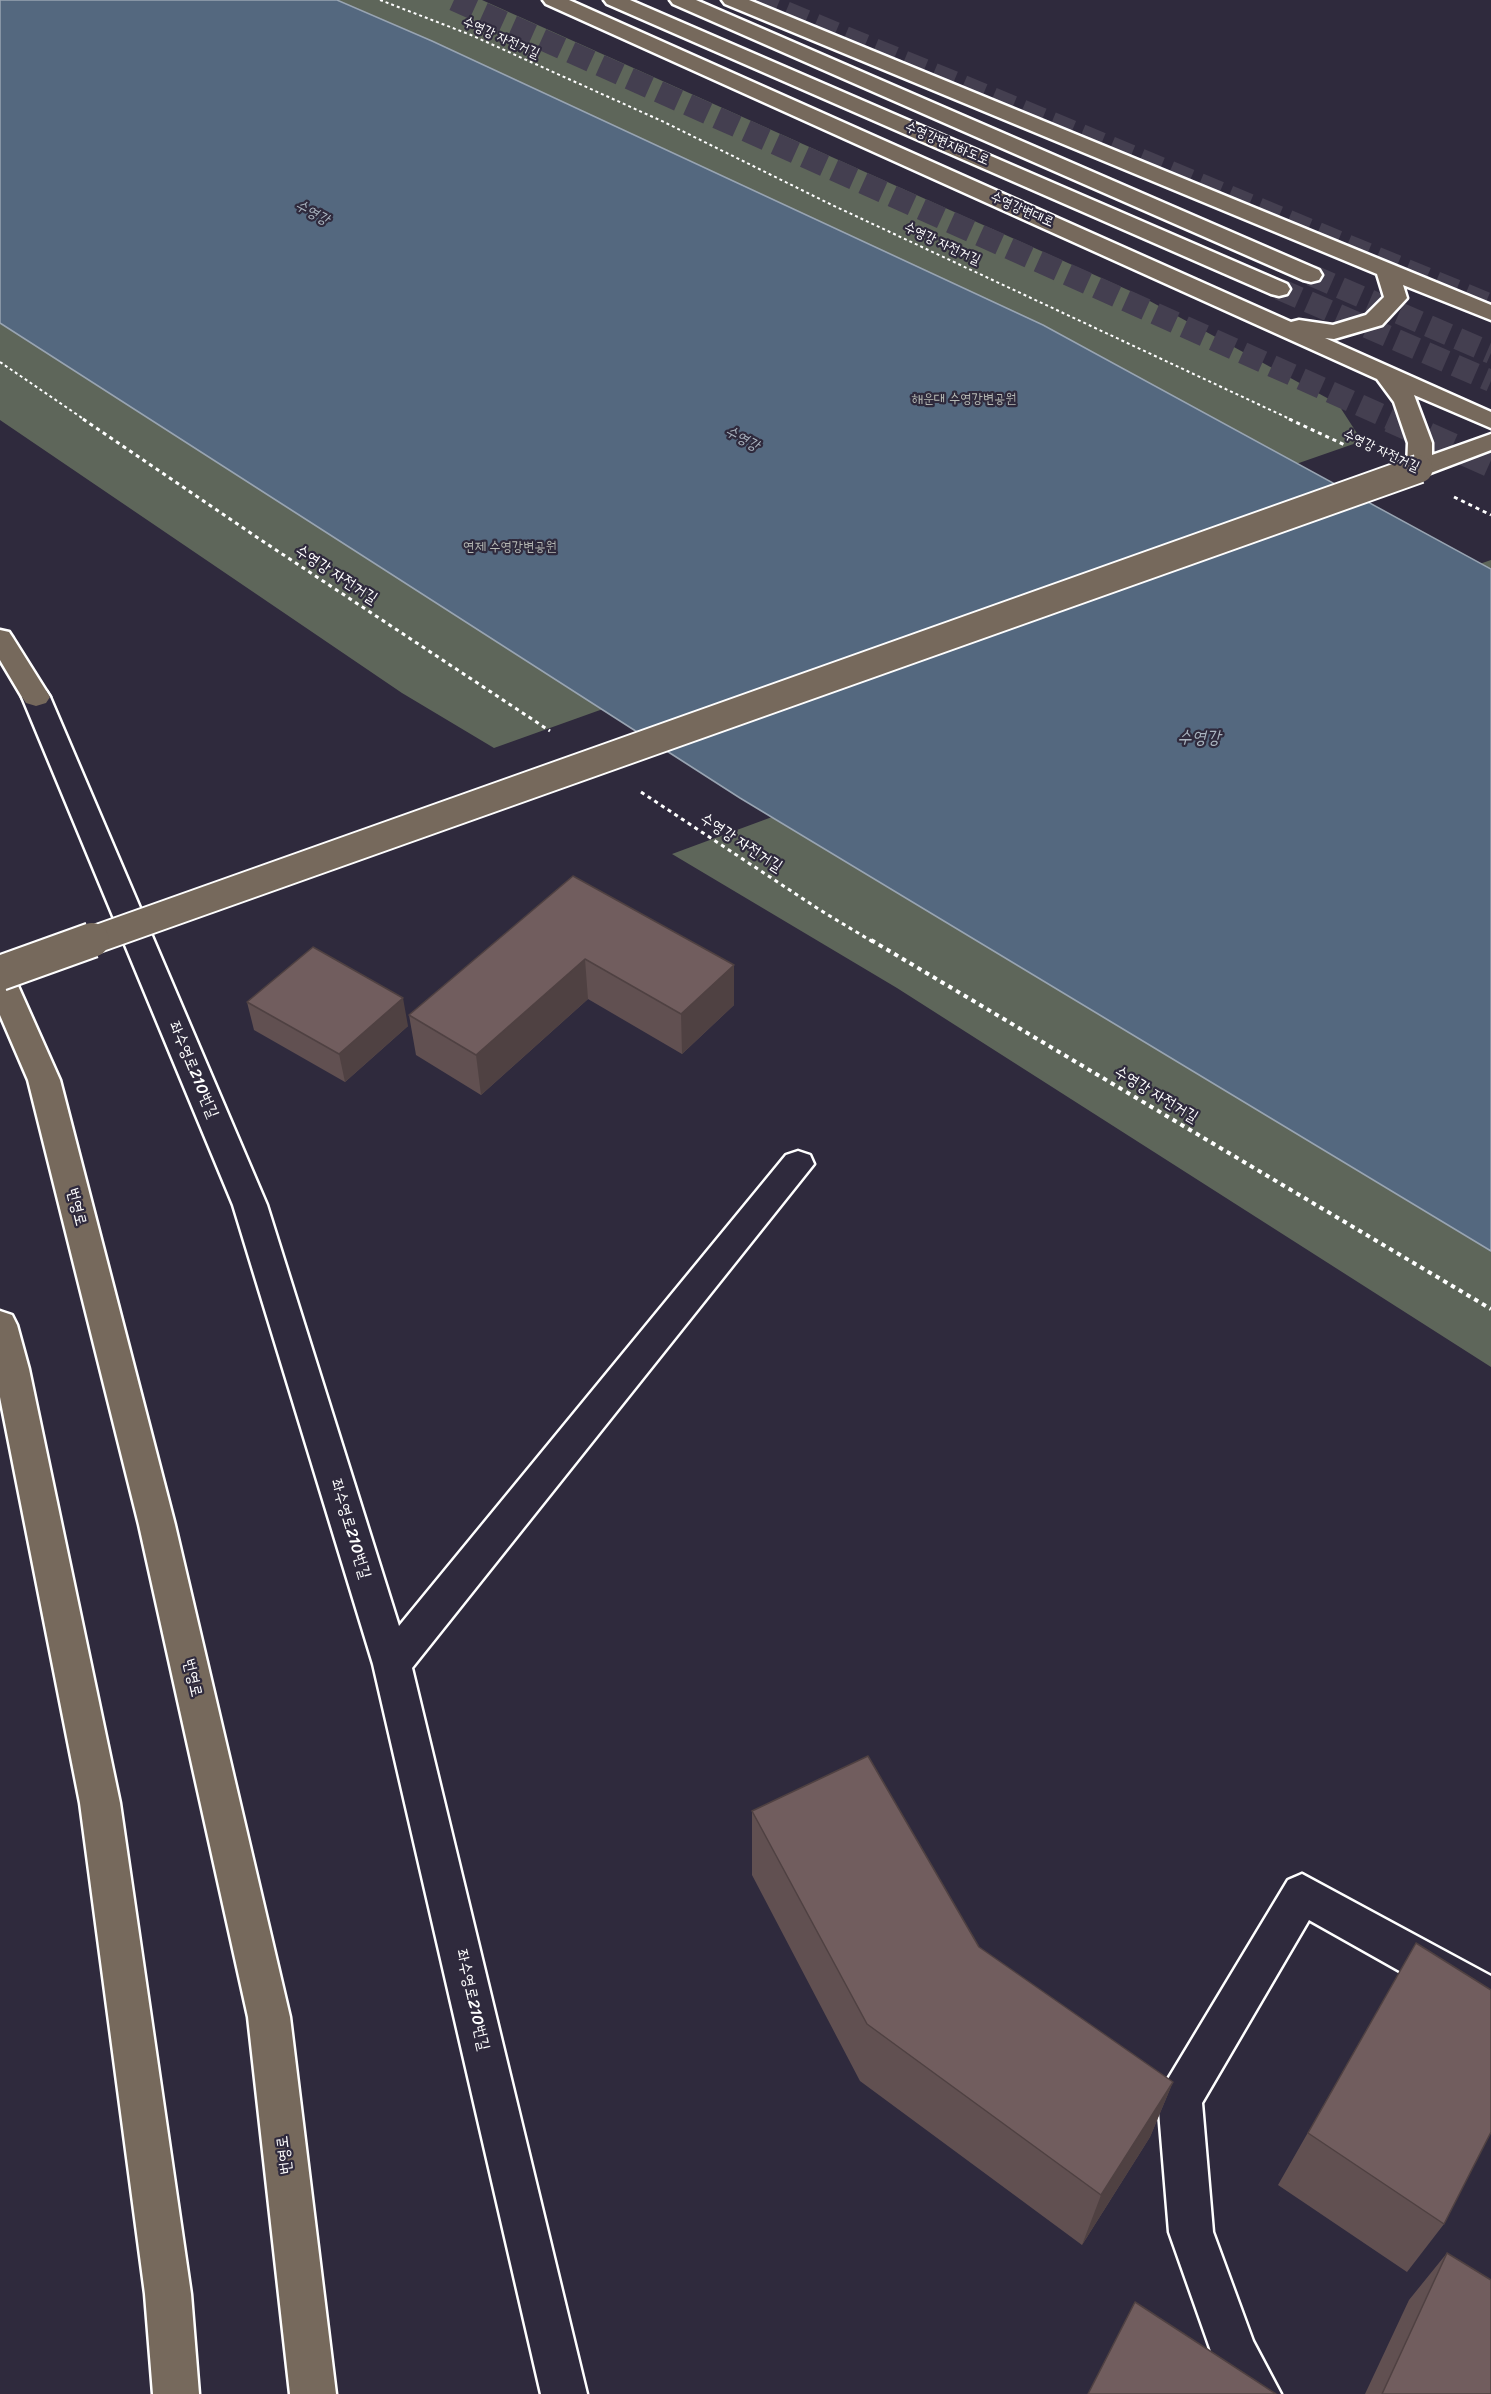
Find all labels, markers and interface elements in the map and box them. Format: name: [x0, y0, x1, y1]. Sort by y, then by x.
street label: 수영강 자전거길: [460, 14, 542, 62]
street label: 수영강변지하도로: [902, 119, 992, 169]
street label: 수영강변대로: [988, 189, 1056, 231]
water label: 수영강: [292, 197, 332, 229]
street label: 수영강 자전거길: [901, 219, 983, 269]
park label: 해운대 수영강변공원: [911, 391, 1017, 407]
water label: 수영강: [722, 423, 762, 455]
street label: 수영강 자전거길: [1340, 426, 1422, 476]
park label: 연제 수영강변공원: [463, 539, 557, 555]
street label: 수영강 자전거길: [291, 541, 381, 609]
water label: 수영강: [1177, 727, 1221, 749]
street label: 수영강 자전거길: [696, 809, 786, 877]
street label: 좌수영로210번길: [164, 1019, 222, 1121]
street label: 수영강 자전거길: [1111, 1062, 1201, 1128]
street label: 번영로: [62, 1186, 90, 1228]
street label: 좌수영로210번길: [326, 1477, 374, 1581]
street label: 번영로: [178, 1657, 206, 1699]
street label: 좌수영로210번길: [451, 1947, 493, 2053]
street label: 번영로: [273, 2135, 297, 2175]

